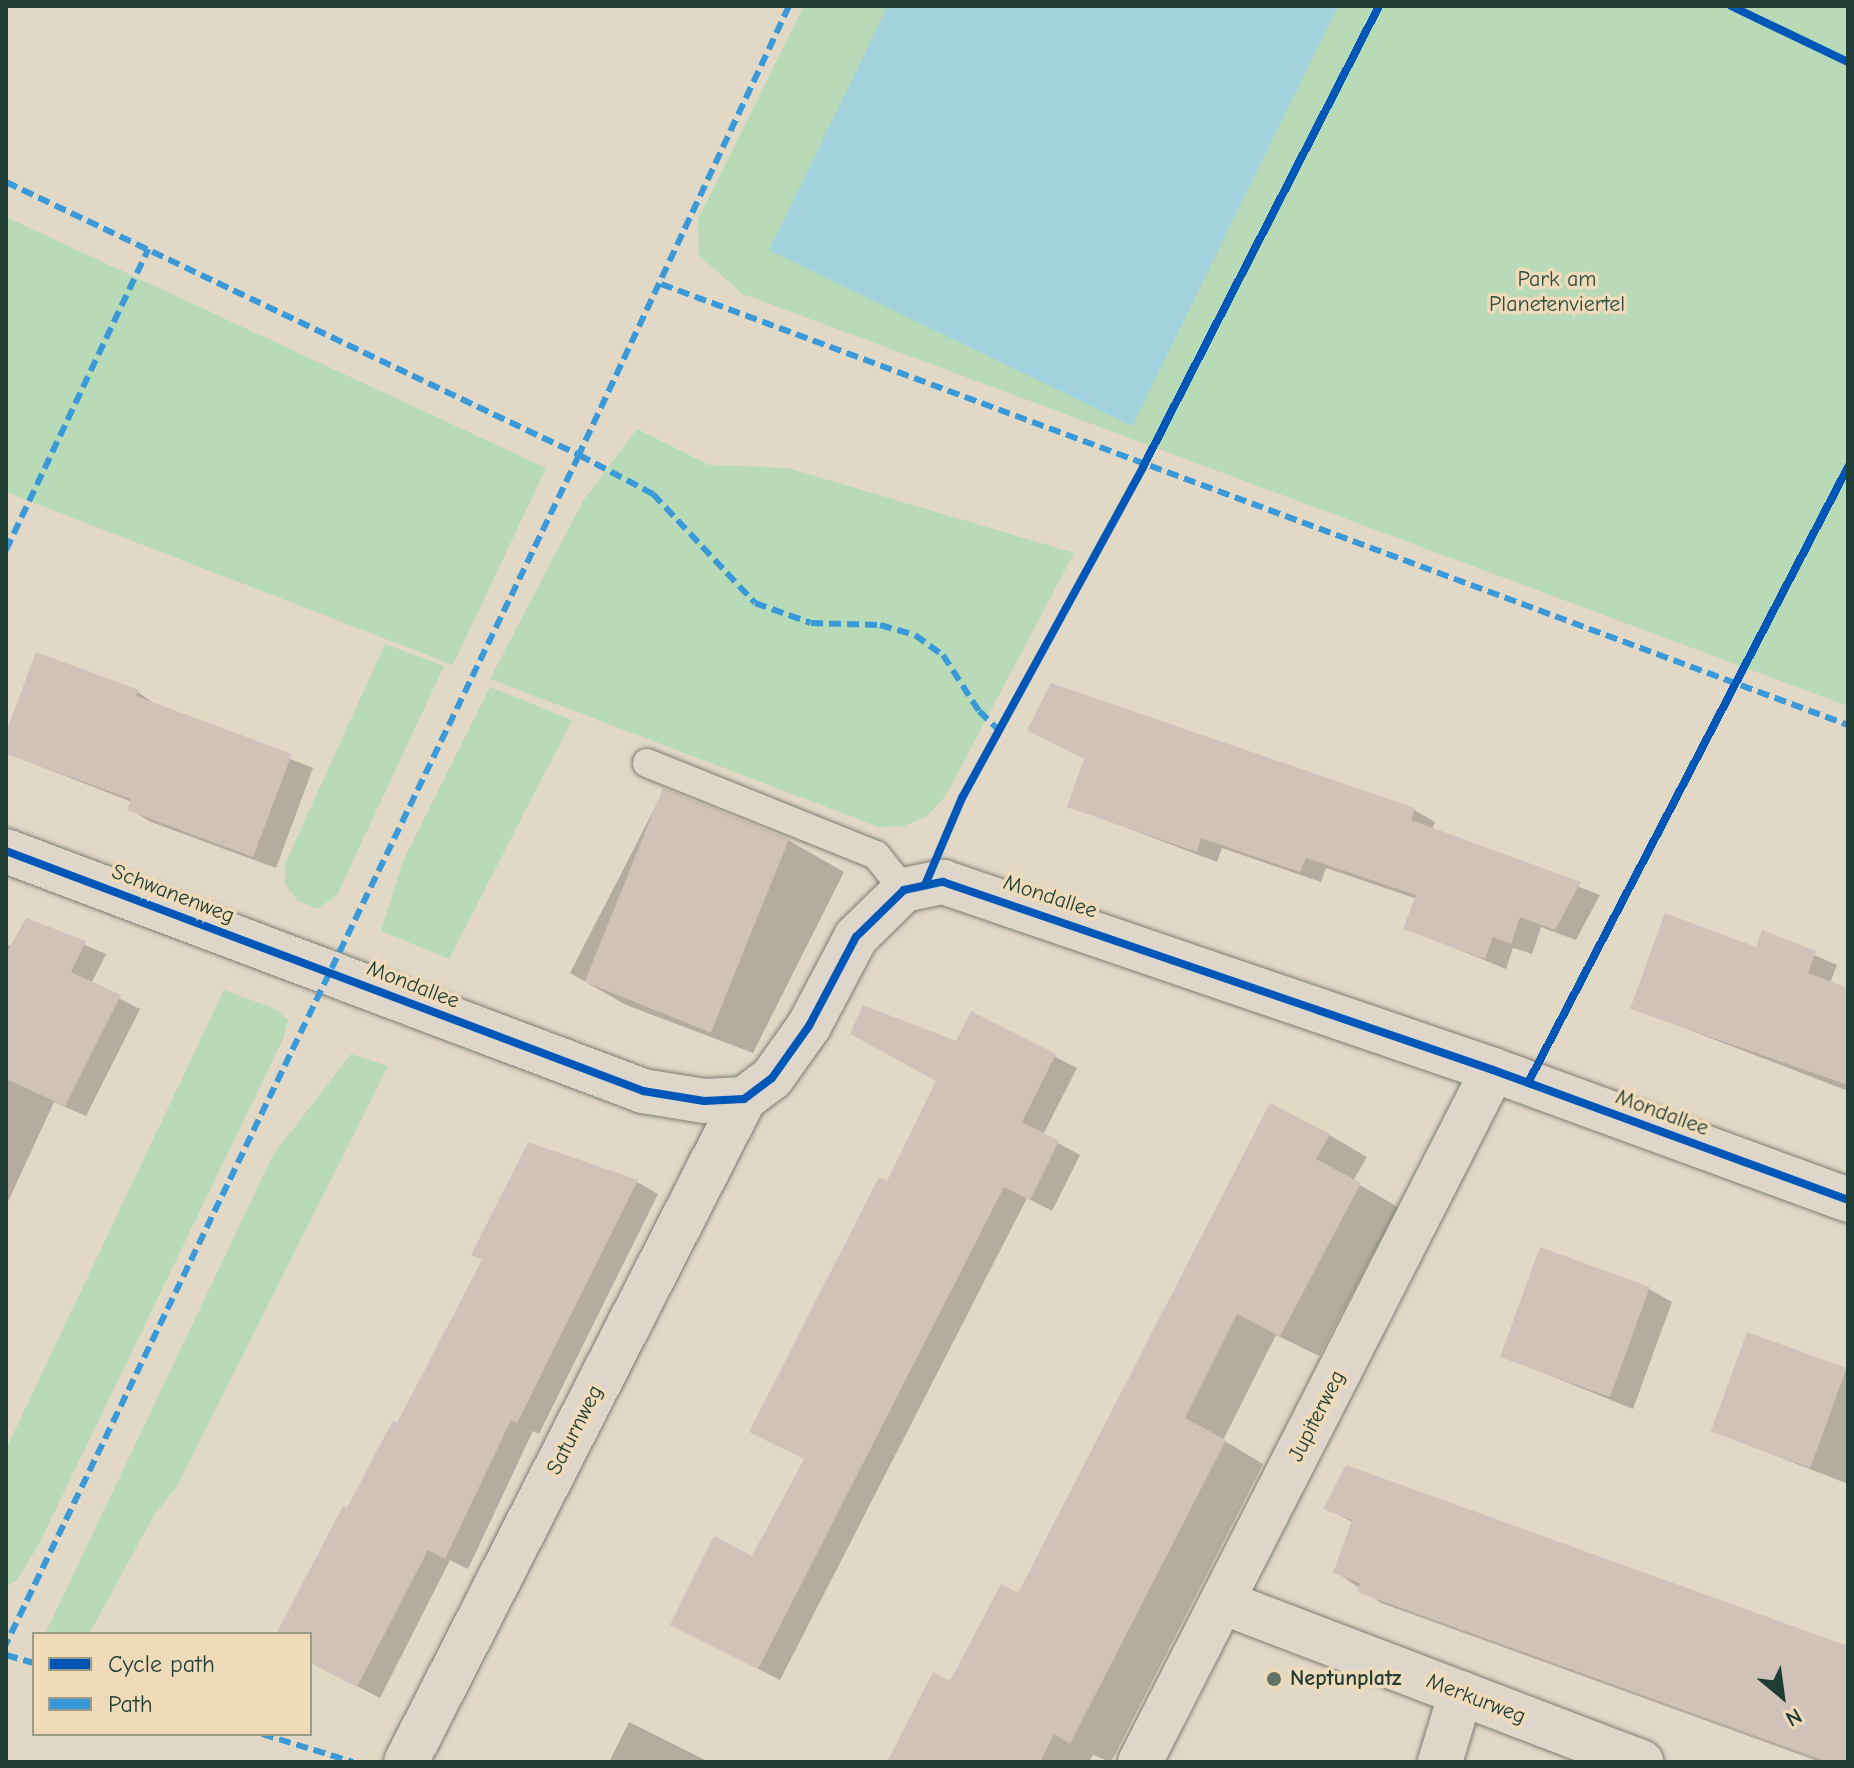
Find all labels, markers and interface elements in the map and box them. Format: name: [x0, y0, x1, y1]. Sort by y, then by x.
park label: Park am Planetenviertel: [1489, 266, 1625, 318]
street label: Schwanenweg: [108, 858, 238, 930]
street label: Mondallee: [1000, 869, 1100, 925]
street label: Mondallee: [363, 955, 463, 1015]
street label: Mondallee: [1612, 1084, 1712, 1142]
street label: Jupiterweg: [1283, 1366, 1351, 1466]
street label: Saturnweg: [541, 1381, 609, 1479]
legend: [32, 1632, 312, 1736]
text: Cycle path: [108, 1650, 215, 1678]
north arrow: [1742, 1656, 1822, 1736]
place label: Neptunplatz: [1290, 1666, 1402, 1692]
street label: Merkurweg: [1423, 1668, 1529, 1730]
marker: Neptunplatz: [1265, 1670, 1283, 1688]
text: Path: [108, 1690, 153, 1718]
text: N: [1781, 1702, 1806, 1732]

